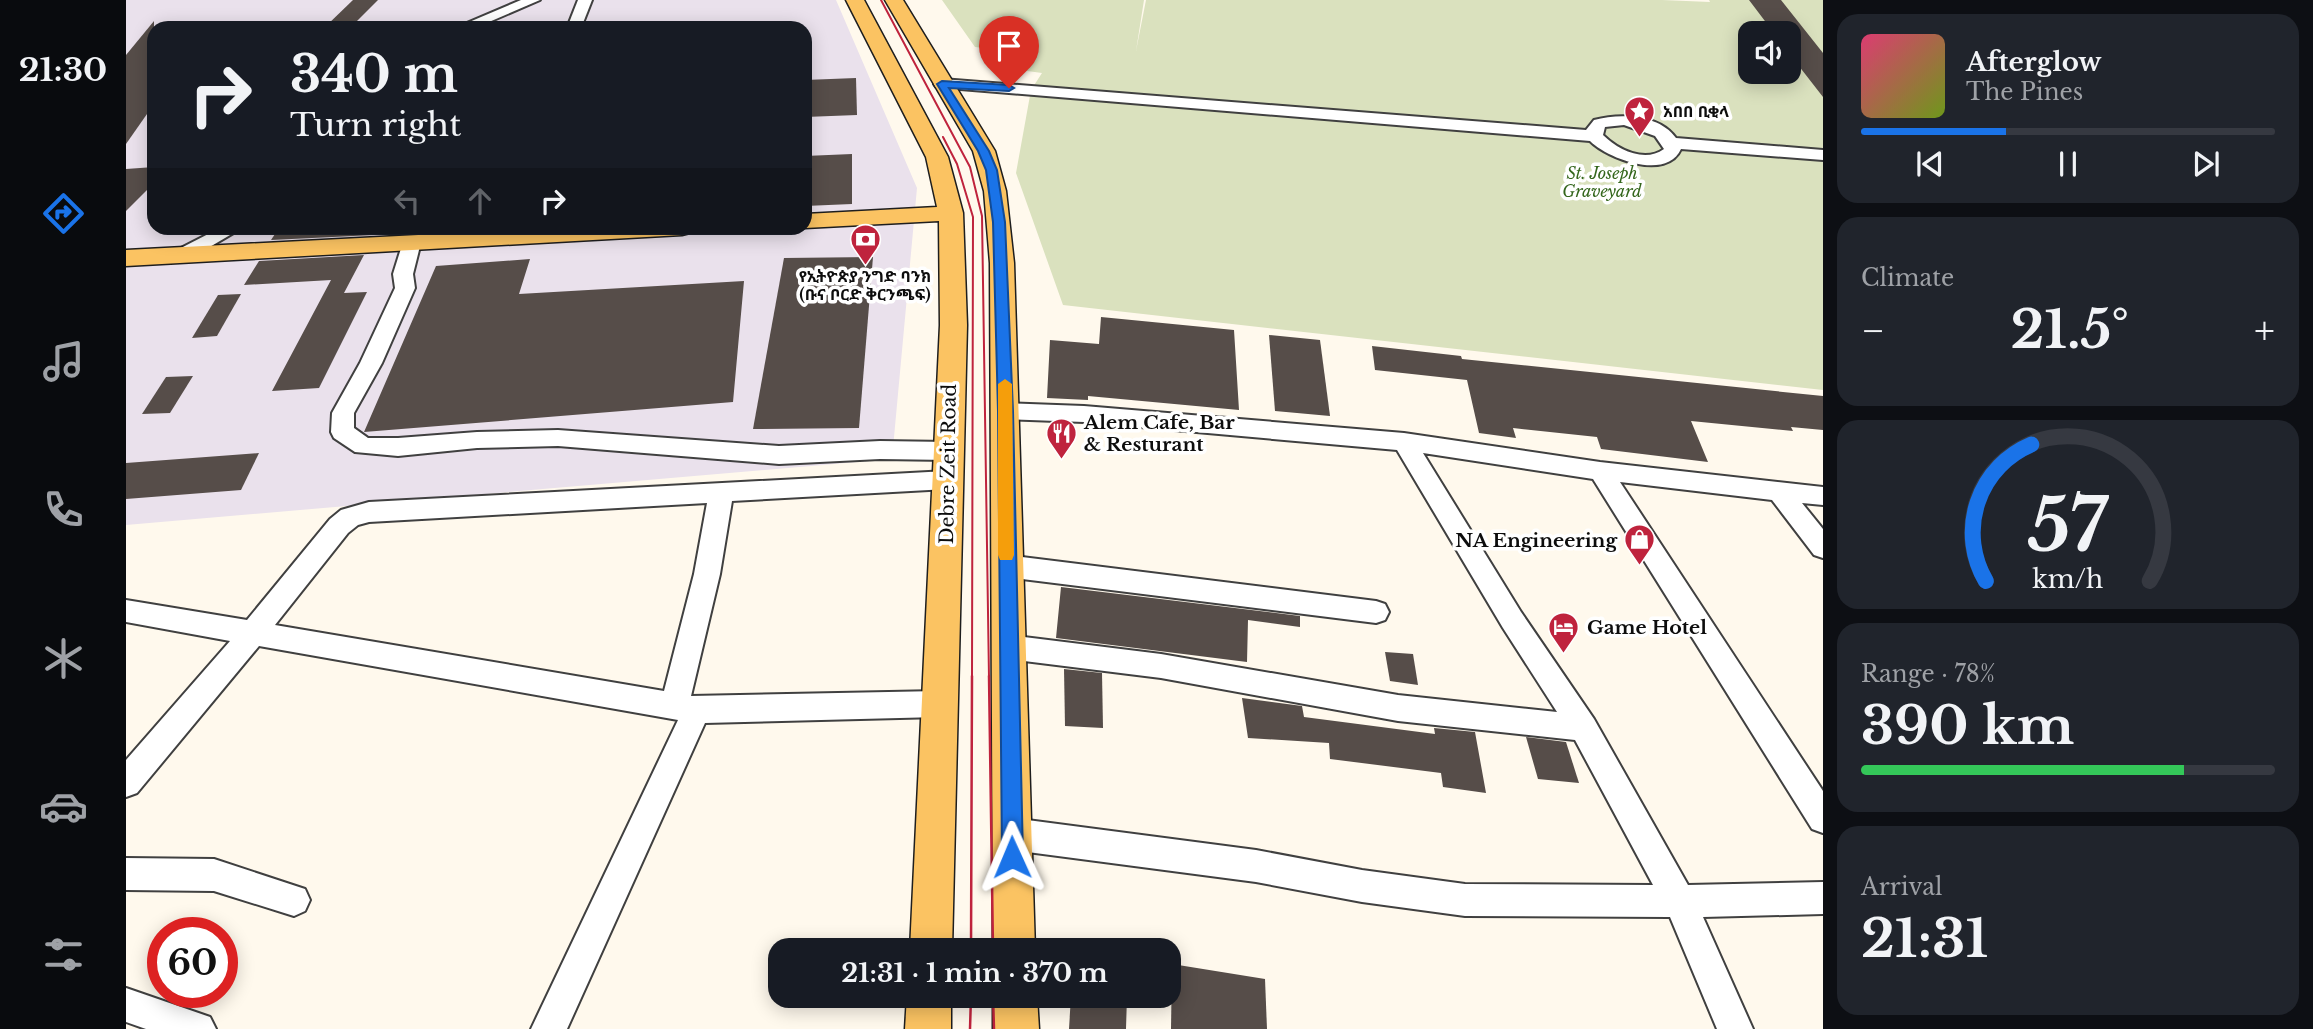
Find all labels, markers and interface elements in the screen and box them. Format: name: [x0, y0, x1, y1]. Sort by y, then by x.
pin: [979, 16, 1039, 88]
map controls: [1738, 21, 1801, 84]
button: sound: [1738, 21, 1801, 84]
icon: arrive: [990, 27, 1028, 65]
text: 340 m: [290, 44, 458, 105]
text: Afterglow: [1966, 46, 2102, 78]
icon: right: [175, 49, 266, 140]
text: 21:30: [19, 50, 107, 90]
text: The Pines: [1966, 78, 2083, 106]
place icon: አበበ ቢቂላ: [1623, 94, 1657, 138]
place label: አበበ ቢቂላ: [1663, 101, 1729, 121]
text: Turn right: [290, 105, 461, 145]
icon: previous: [1911, 145, 1949, 183]
icon: pause: [2049, 145, 2087, 183]
icon: next: [2187, 145, 2225, 183]
park label: St. Joseph Graveyard: [1562, 163, 1642, 201]
icon: left: [388, 182, 426, 220]
icon: ahead: [461, 182, 499, 220]
icon: right: [534, 182, 572, 220]
icon: directions: [39, 189, 88, 238]
bank icon: የኢትዮጵያ ንግድ ባንክ (ቡና ቦርድ ቅርንጫፍ): [848, 222, 882, 266]
text: Climate: [1861, 264, 1954, 292]
place label: የኢትዮጵያ ንግድ ባንክ (ቡና ቦርድ ቅርንጫፍ): [799, 266, 931, 304]
text: 21.5°: [2010, 298, 2129, 362]
text: −: [1861, 307, 1885, 354]
text: +: [2254, 307, 2275, 354]
icon: music: [39, 337, 88, 386]
street label: Debre Zeit Road: [935, 383, 961, 544]
place label: Alem Cafe, Bar & Resturant: [1083, 411, 1235, 456]
restaurant icon: Alem Cafe, Bar & Resturant: [1044, 416, 1078, 460]
text: 57: [2028, 480, 2110, 571]
icon: phone: [39, 485, 88, 534]
shop icon: NA Engineering: [1623, 523, 1657, 567]
place label: NA Engineering: [1455, 529, 1618, 552]
text: km/h: [2033, 563, 2103, 594]
hotel icon: Game Hotel: [1547, 610, 1581, 654]
place label: Game Hotel: [1587, 616, 1707, 639]
icon: climate: [39, 634, 88, 683]
text: Range · 78%: [1861, 660, 1995, 688]
text: 390 km: [1861, 694, 2074, 758]
icon: car: [39, 782, 88, 831]
position arrow: [975, 820, 1049, 894]
text: Arrival: [1861, 873, 1942, 901]
text: 21:31: [1861, 907, 1988, 971]
speed limit sign: 60: [147, 917, 238, 1008]
icon: filters: [39, 930, 88, 979]
text: 21:31 · 1 min · 370 m: [841, 957, 1108, 989]

